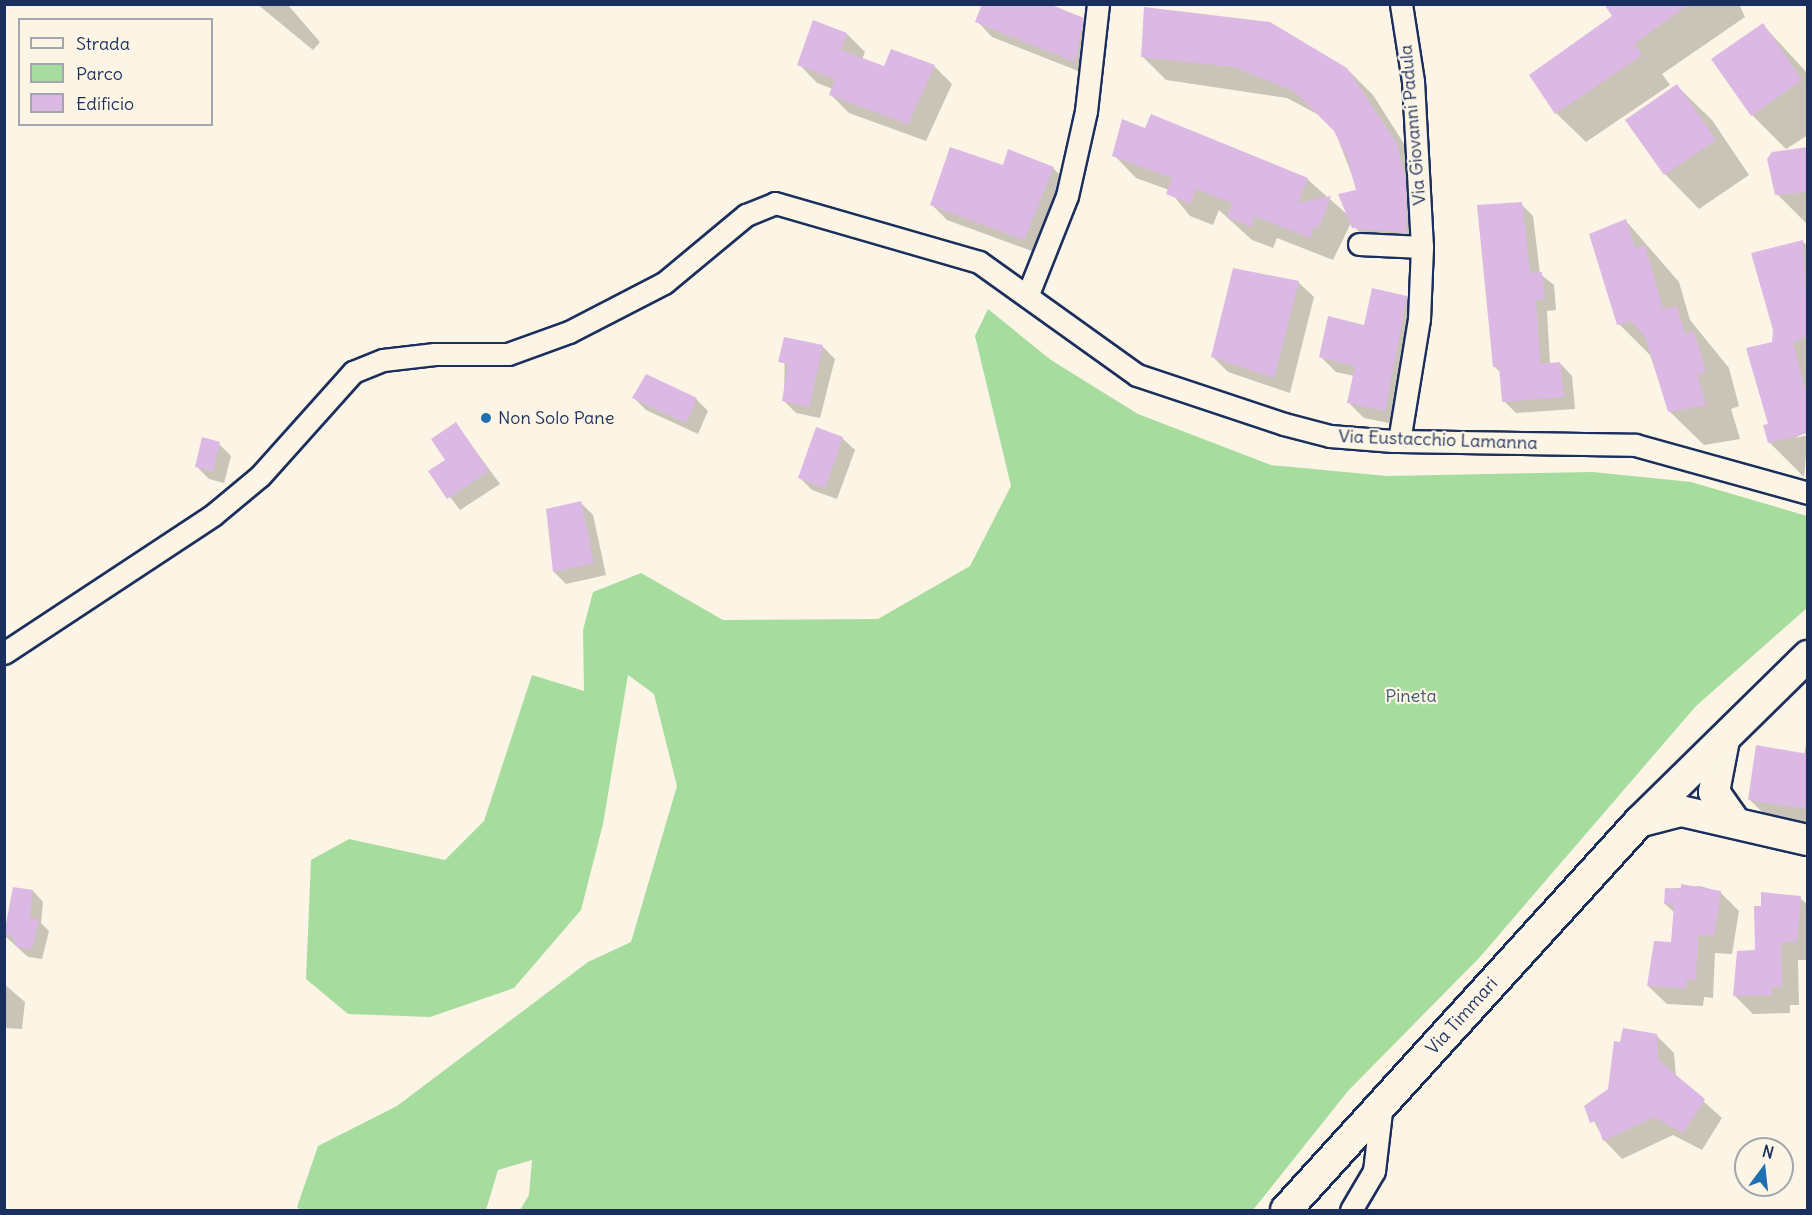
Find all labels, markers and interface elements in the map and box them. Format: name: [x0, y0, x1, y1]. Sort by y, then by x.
legend: [18, 18, 213, 126]
text: Strada: [76, 32, 130, 55]
street label: Via Giovanni Padula: [1395, 44, 1431, 206]
text: Parco: [76, 62, 123, 85]
text: Edificio: [76, 92, 134, 115]
place label: Non Solo Pane: [498, 407, 614, 429]
marker: Non Solo Pane: [479, 411, 493, 425]
street label: Via Eustacchio Lamanna: [1338, 426, 1538, 454]
park label: Pineta: [1385, 685, 1437, 707]
street label: Via Timmari: [1422, 973, 1502, 1059]
north arrow: [1734, 1137, 1794, 1197]
text: N: [1760, 1140, 1776, 1163]

